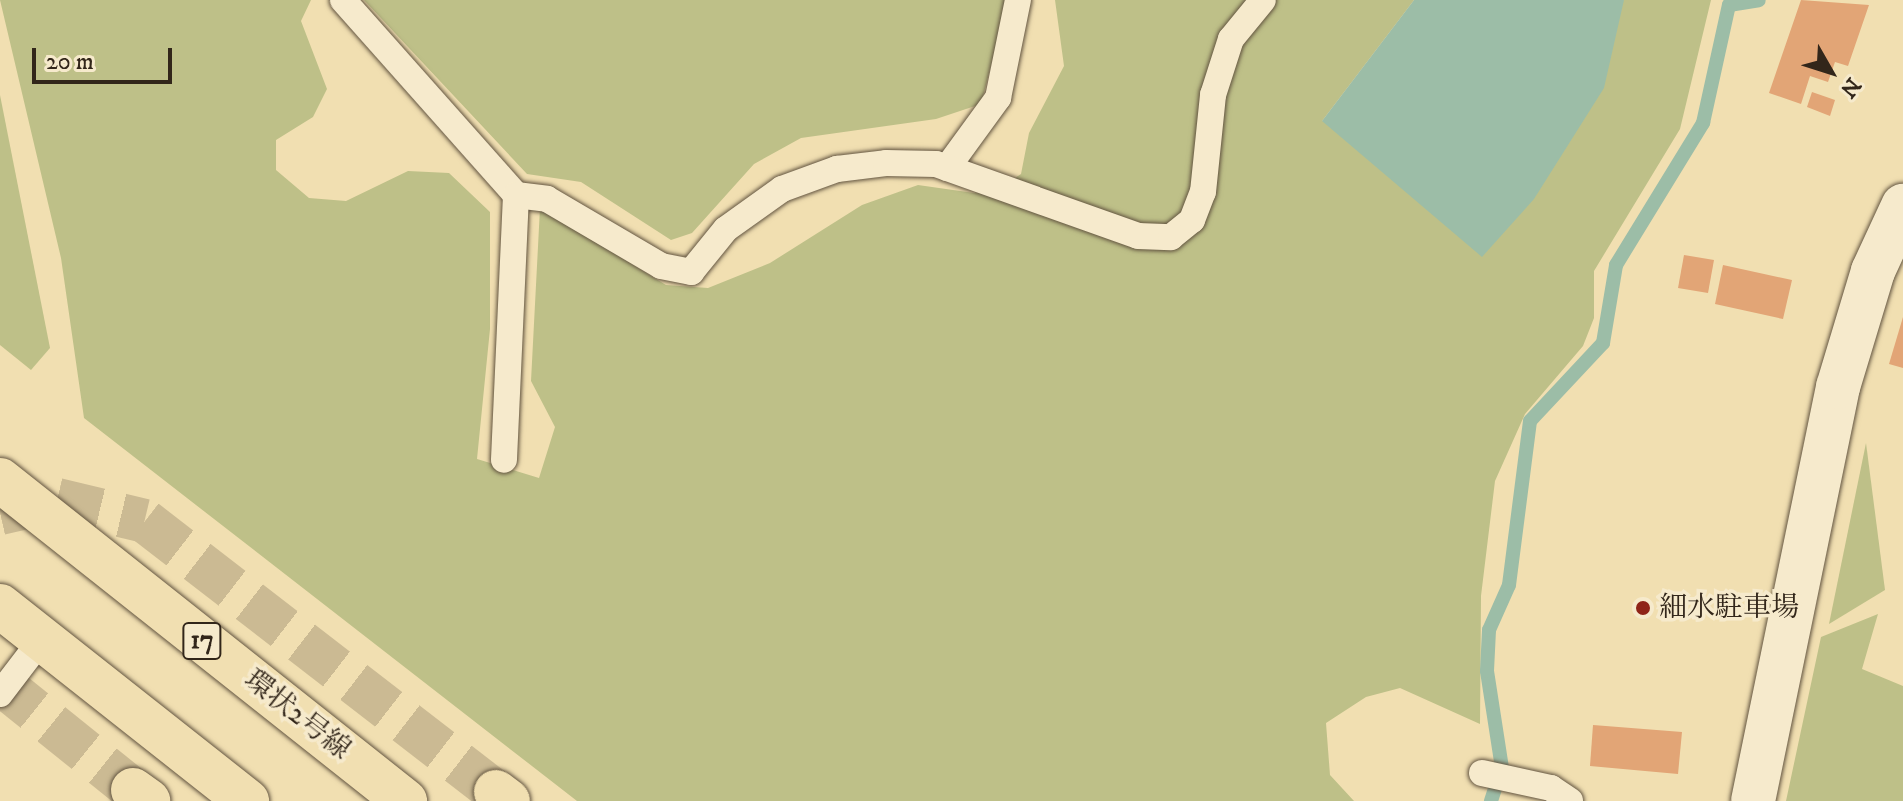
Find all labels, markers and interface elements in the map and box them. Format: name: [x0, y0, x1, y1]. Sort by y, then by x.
scale bar: [36, 32, 176, 82]
north arrow: [1791, 32, 1871, 112]
text: 20 m: [46, 47, 94, 77]
text: N: [1834, 72, 1866, 103]
place label: 細水駐車場: [1659, 591, 1799, 625]
marker: 細水駐車場: [1634, 599, 1652, 617]
road number: 17: [182, 619, 222, 663]
street label: 環状2号線: [237, 663, 357, 767]

